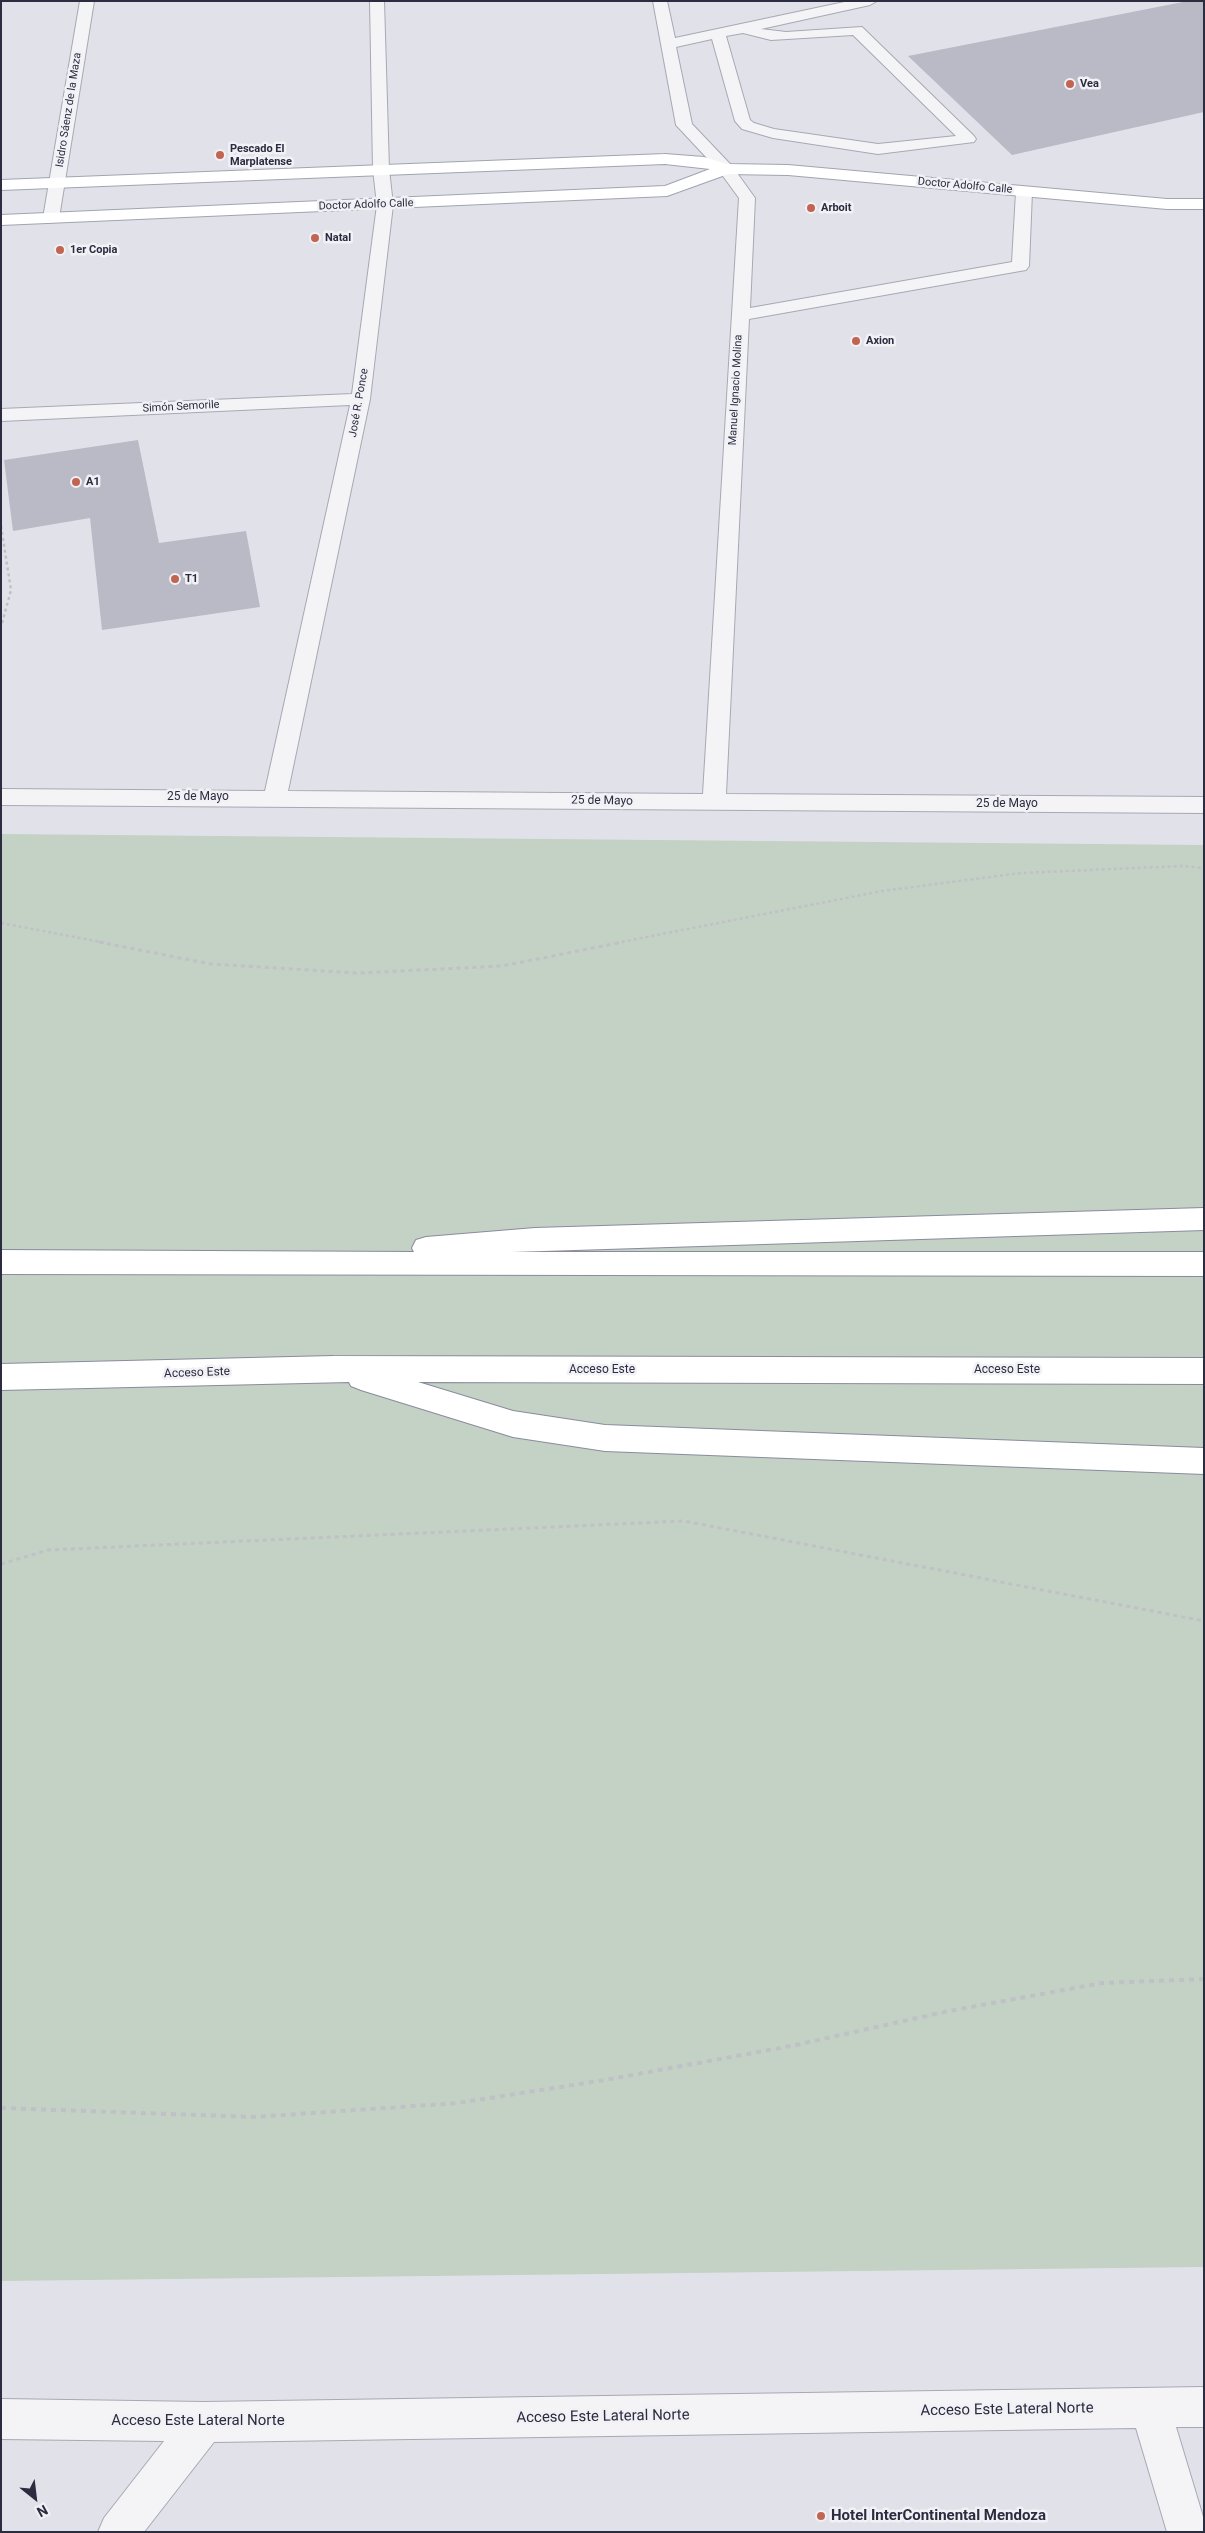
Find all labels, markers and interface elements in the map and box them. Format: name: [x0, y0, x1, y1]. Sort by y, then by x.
street label: Isidro Sáenz de la Maza: [53, 52, 85, 168]
place label: Vea: [1080, 77, 1099, 91]
marker: Vea: [1064, 78, 1076, 90]
place label: Pescado El Marplatense: [230, 142, 292, 168]
marker: Pescado El Marplatense: [214, 149, 226, 161]
street label: Doctor Adolfo Calle: [917, 175, 1013, 197]
street label: Doctor Adolfo Calle: [318, 197, 414, 213]
place label: Arboit: [821, 201, 851, 215]
marker: Arboit: [805, 202, 817, 214]
place label: Natal: [325, 231, 351, 245]
marker: Natal: [309, 232, 321, 244]
place label: 1er Copia: [70, 243, 117, 257]
marker: 1er Copia: [54, 244, 66, 256]
street label: Manuel Ignacio Molina: [727, 334, 745, 446]
place label: Axion: [866, 334, 894, 348]
marker: Axion: [850, 335, 862, 347]
street label: José R. Ponce: [346, 367, 372, 439]
street label: Simón Semorile: [142, 398, 220, 416]
place label: A1: [86, 475, 100, 489]
marker: A1: [70, 476, 82, 488]
place label: T1: [185, 572, 198, 586]
marker: T1: [169, 573, 181, 585]
street label: 25 de Mayo: [167, 790, 229, 804]
street label: 25 de Mayo: [571, 793, 633, 809]
street label: 25 de Mayo: [976, 797, 1038, 811]
street label: Acceso Este: [569, 1363, 635, 1377]
street label: Acceso Este: [974, 1363, 1040, 1377]
street label: Acceso Este: [164, 1365, 230, 1381]
street label: Acceso Este Lateral Norte: [920, 2399, 1094, 2421]
street label: Acceso Este Lateral Norte: [516, 2406, 690, 2428]
street label: Acceso Este Lateral Norte: [111, 2412, 285, 2430]
north arrow: [10, 2473, 60, 2523]
text: N: [34, 2502, 50, 2521]
place label: Hotel InterContinental Mendoza: [831, 2507, 1046, 2525]
marker: Hotel InterContinental Mendoza: [815, 2510, 827, 2522]

